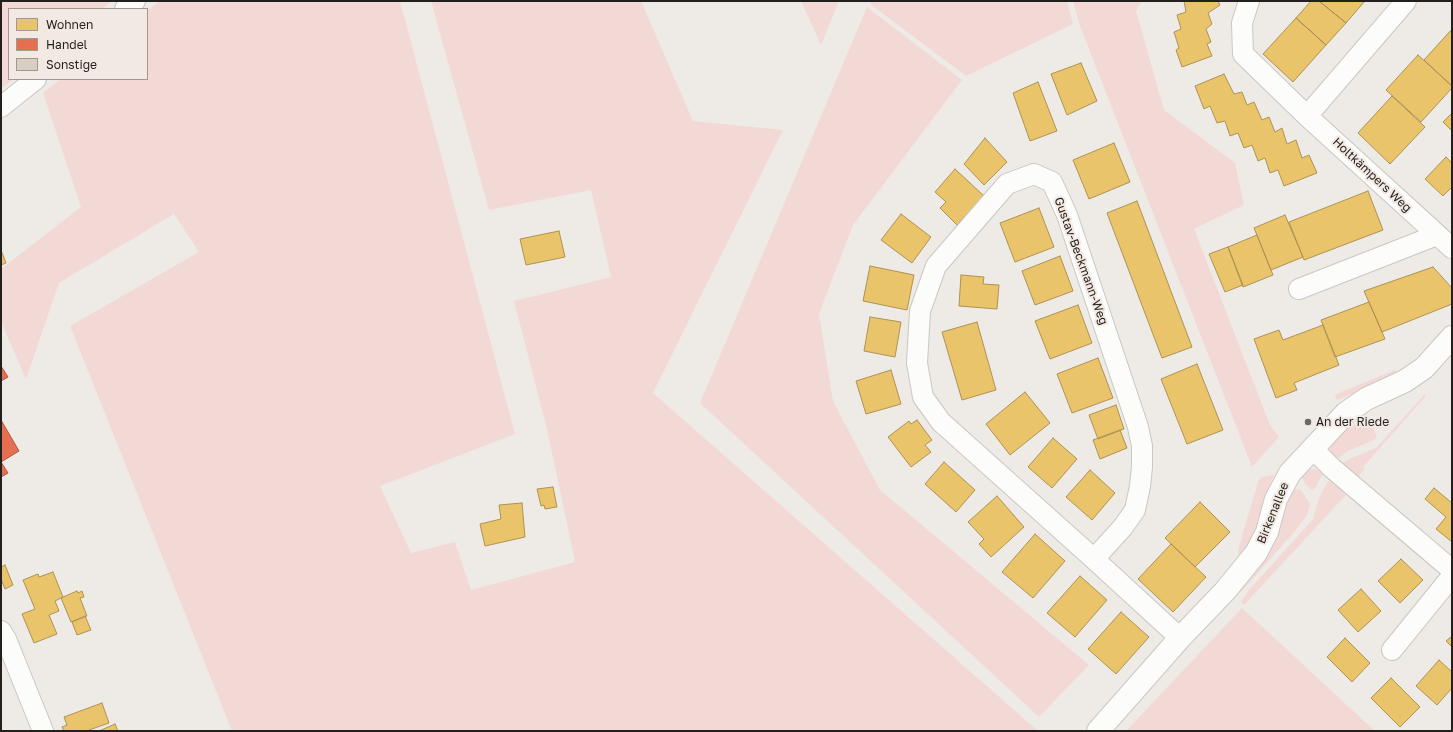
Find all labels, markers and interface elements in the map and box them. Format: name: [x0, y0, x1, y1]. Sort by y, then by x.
legend: [8, 8, 148, 80]
text: Wohnen: [46, 17, 93, 32]
text: Handel: [46, 37, 87, 52]
text: Sonstige: [46, 57, 97, 72]
street label: Holtkämpers Weg: [1330, 135, 1414, 215]
street label: Gustav-Beckmann-Weg: [1051, 195, 1111, 327]
place label: An der Riede: [1316, 415, 1389, 429]
marker: An der Riede: [1303, 417, 1313, 427]
street label: Birkenallee: [1254, 480, 1292, 546]

